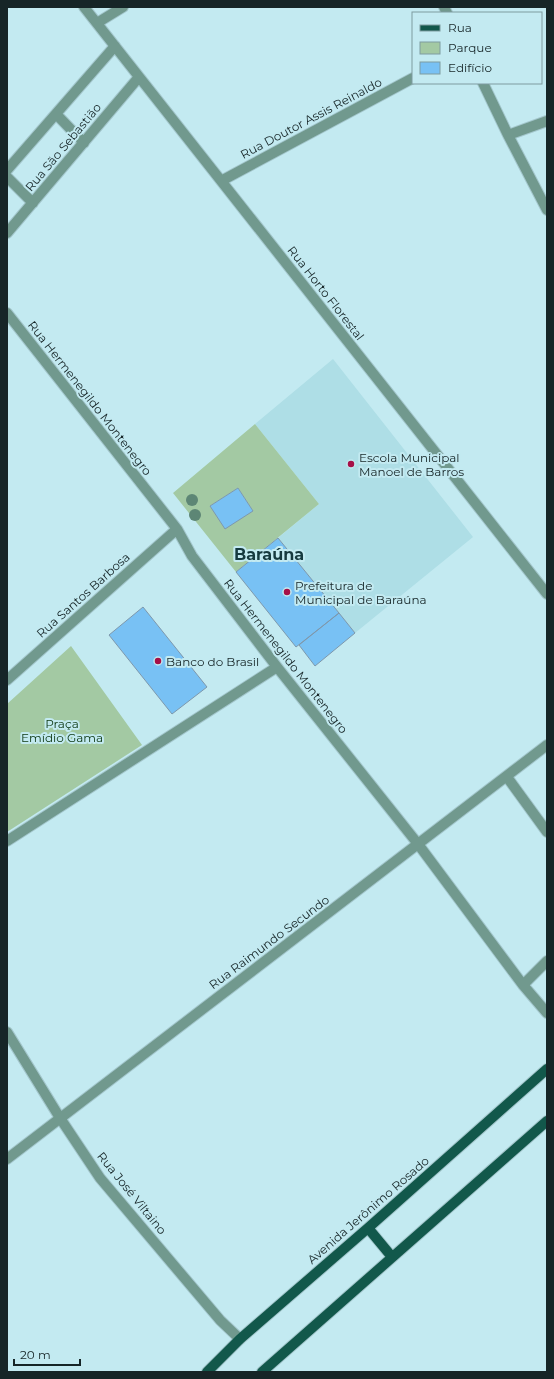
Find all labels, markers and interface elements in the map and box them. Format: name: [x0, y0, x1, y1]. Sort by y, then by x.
legend: [412, 12, 542, 84]
text: Rua: [448, 20, 472, 35]
text: Parque: [448, 40, 492, 55]
text: Edifício: [448, 60, 492, 75]
street label: Rua Doutor Assis Reinaldo: [238, 74, 384, 162]
street label: Rua São Sebastião: [22, 100, 104, 194]
street label: Rua Horto Florestal: [285, 243, 367, 343]
street label: Rua Hermenegildo Montenegro: [25, 318, 155, 478]
place label: Escola Municipal Manoel de Barros: [359, 450, 464, 479]
marker: Escola Municipal Manoel de Barros: [346, 459, 356, 469]
district label: Baraúna: [234, 545, 304, 564]
street label: Rua Santos Barbosa: [33, 549, 133, 641]
street label: Rua Hermenegildo Montenegro: [221, 576, 351, 736]
place label: Prefeitura de Municipal de Baraúna: [295, 578, 427, 607]
marker: Prefeitura de Municipal de Baraúna: [282, 587, 292, 597]
place label: Banco do Brasil: [166, 654, 259, 669]
marker: Banco do Brasil: [153, 656, 163, 666]
park label: Praça Emídio Gama: [21, 716, 103, 745]
street label: Rua Raimundo Secundo: [206, 892, 332, 992]
street label: Rua José Viltaino: [94, 1149, 170, 1237]
street label: Avenida Jerônimo Rosado: [304, 1153, 432, 1267]
scale bar: [14, 1341, 80, 1367]
text: 20 m: [20, 1347, 51, 1362]

